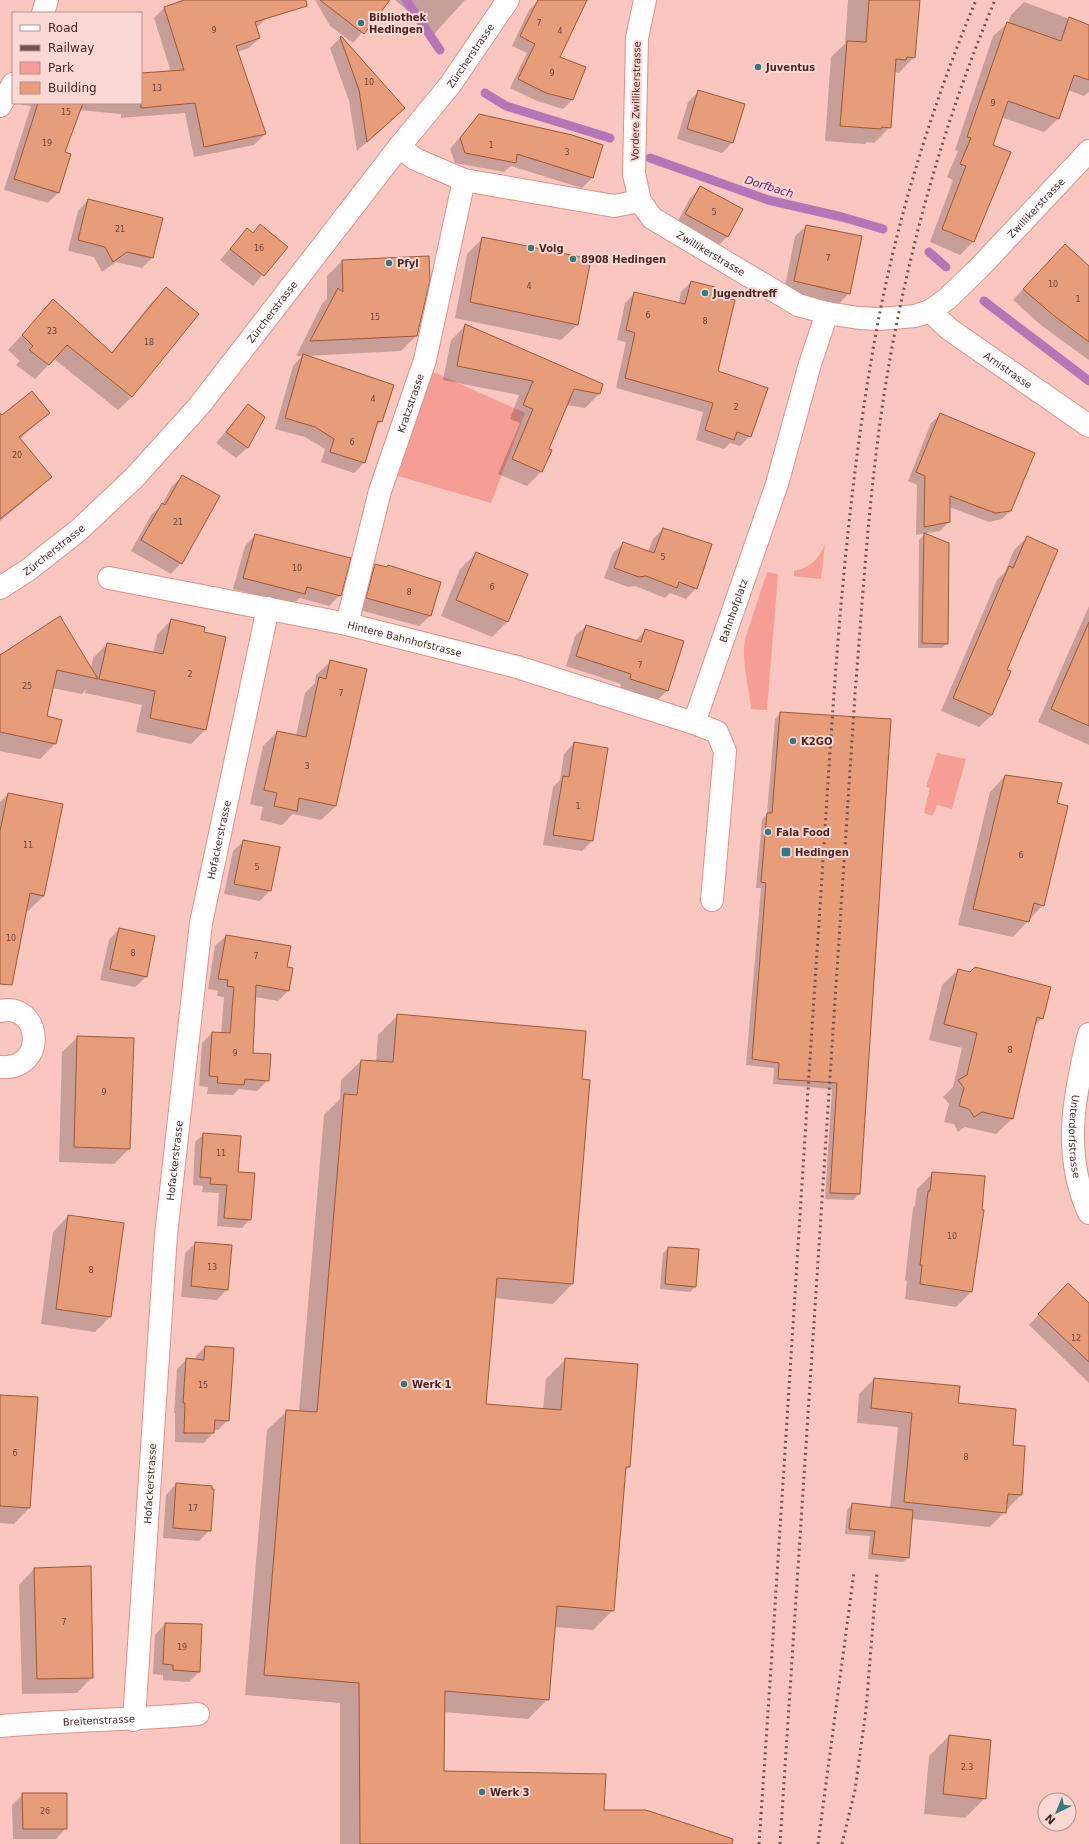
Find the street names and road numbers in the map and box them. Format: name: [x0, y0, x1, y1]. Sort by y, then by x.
street label: Zürcherstrasse: [444, 21, 496, 90]
street label: Vordere Zwillikerstrasse: [629, 41, 643, 161]
street label: Zwillikerstrasse: [1005, 175, 1066, 240]
street label: Zwillikerstrasse: [675, 228, 747, 278]
street label: Zürcherstrasse: [245, 279, 299, 345]
street label: Arnistrasse: [982, 349, 1034, 390]
street label: Kratzstrasse: [395, 372, 425, 434]
street label: Zürcherstrasse: [21, 522, 87, 577]
street label: Bahnhofplatz: [717, 578, 749, 644]
street label: Hintere Bahnhofstrasse: [346, 619, 463, 658]
street label: Hofackerstrasse: [205, 799, 232, 880]
street label: Unterdorfstrasse: [1067, 1094, 1083, 1179]
street label: Hofackerstrasse: [164, 1120, 184, 1201]
street label: Hofackerstrasse: [141, 1443, 158, 1524]
street label: Breitenstrasse: [63, 1713, 135, 1727]

